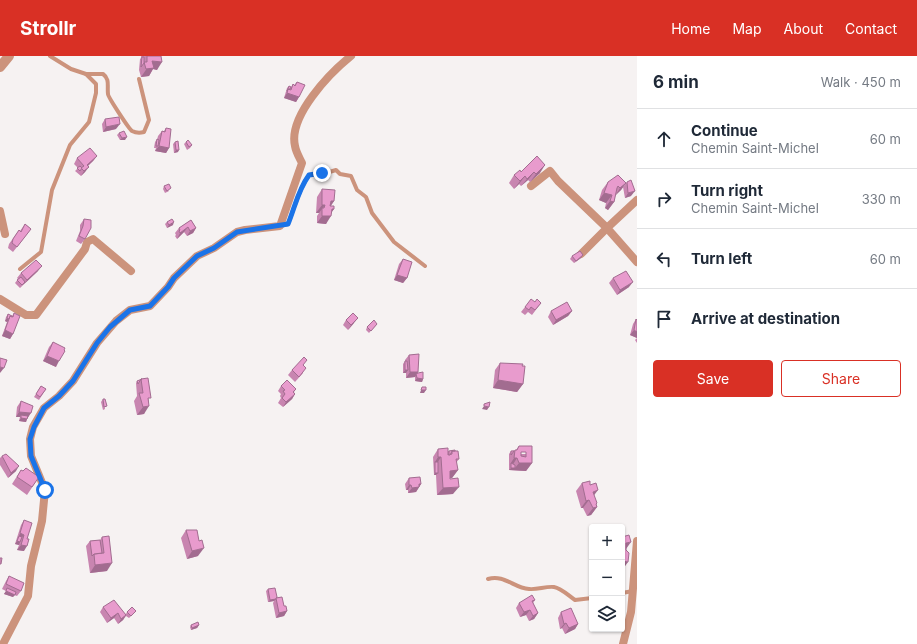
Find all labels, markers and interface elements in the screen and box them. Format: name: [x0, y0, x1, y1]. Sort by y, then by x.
text: Strollr: [20, 17, 76, 40]
text: Home: [671, 20, 710, 37]
text: Map: [732, 20, 762, 37]
text: About: [784, 20, 823, 37]
text: Contact: [845, 20, 897, 37]
text: 6 min: [653, 72, 699, 92]
text: Walk · 450 m: [821, 74, 901, 90]
text: Continue: [691, 121, 758, 140]
icon: ahead: [653, 128, 675, 150]
text: 60 m: [870, 131, 901, 147]
text: Chemin Saint-Michel: [691, 140, 819, 156]
route end: [313, 164, 331, 182]
text: Turn right: [691, 181, 763, 200]
icon: right: [653, 188, 675, 210]
text: 330 m: [862, 191, 901, 207]
text: Chemin Saint-Michel: [691, 200, 819, 216]
icon: left: [653, 248, 675, 270]
text: Turn left: [691, 249, 752, 268]
text: 60 m: [870, 251, 901, 267]
icon: arrive: [653, 308, 675, 330]
text: Arrive at destination: [691, 309, 840, 328]
button: Save: [653, 360, 773, 397]
button: Share: [781, 360, 901, 397]
route start: [36, 481, 54, 499]
map controls: [589, 524, 625, 632]
button: +: [589, 524, 625, 560]
button: −: [589, 560, 625, 596]
button: layers: [589, 596, 625, 632]

